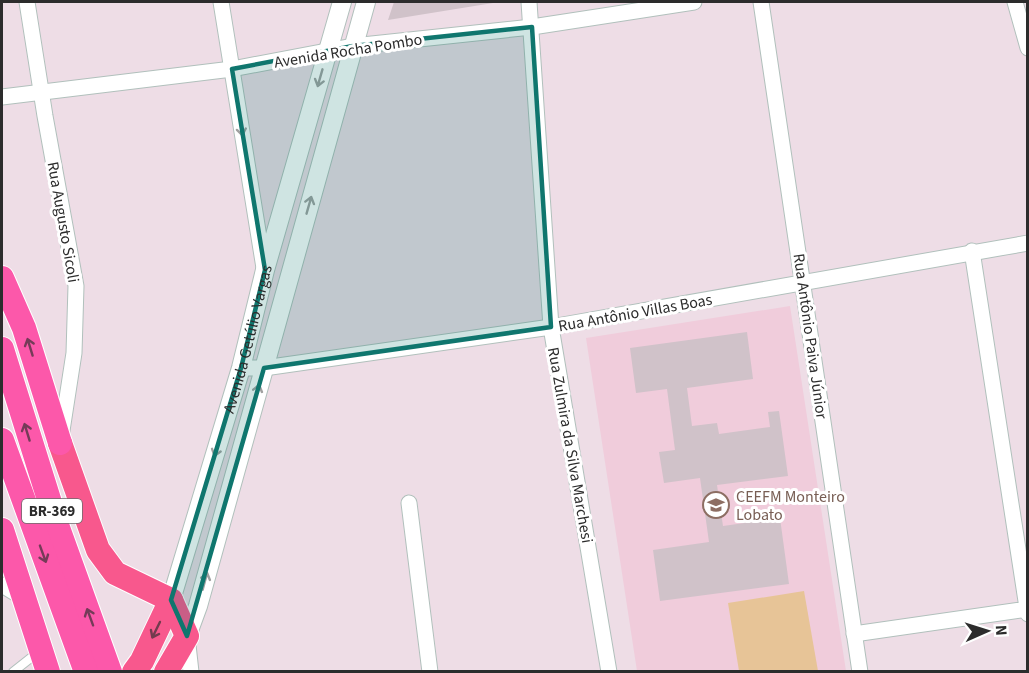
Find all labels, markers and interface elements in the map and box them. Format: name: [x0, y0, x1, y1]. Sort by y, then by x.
street label: Avenida Rocha Pombo: [272, 28, 424, 74]
one-way arrow: [314, 68, 325, 87]
one-way arrow: [236, 116, 247, 136]
street label: Rua Augusto Sicoli: [42, 160, 85, 285]
one-way arrow: [304, 196, 315, 215]
street label: Rua Antônio Paiva Júnior: [787, 252, 833, 421]
street label: Avenida Getúlio Vargas: [218, 262, 278, 416]
street label: Rua Antônio Villas Boas: [557, 289, 714, 337]
one-way arrow: [24, 338, 35, 357]
street label: Rua Zulmira da Silva Marchesi: [542, 345, 598, 545]
one-way arrow: [251, 384, 263, 403]
one-way arrow: [21, 423, 32, 442]
one-way arrow: [211, 438, 222, 457]
place label: CEEFM Monteiro Lobato: [736, 486, 845, 526]
school or university icon: CEEFM Monteiro Lobato: [701, 490, 731, 520]
road number: BR-369: [22, 499, 82, 523]
one-way arrow: [38, 544, 49, 563]
one-way arrow: [200, 572, 211, 591]
north arrow: [957, 601, 1017, 661]
one-way arrow: [84, 608, 95, 626]
one-way arrow: [150, 621, 162, 639]
text: N: [990, 624, 1012, 636]

